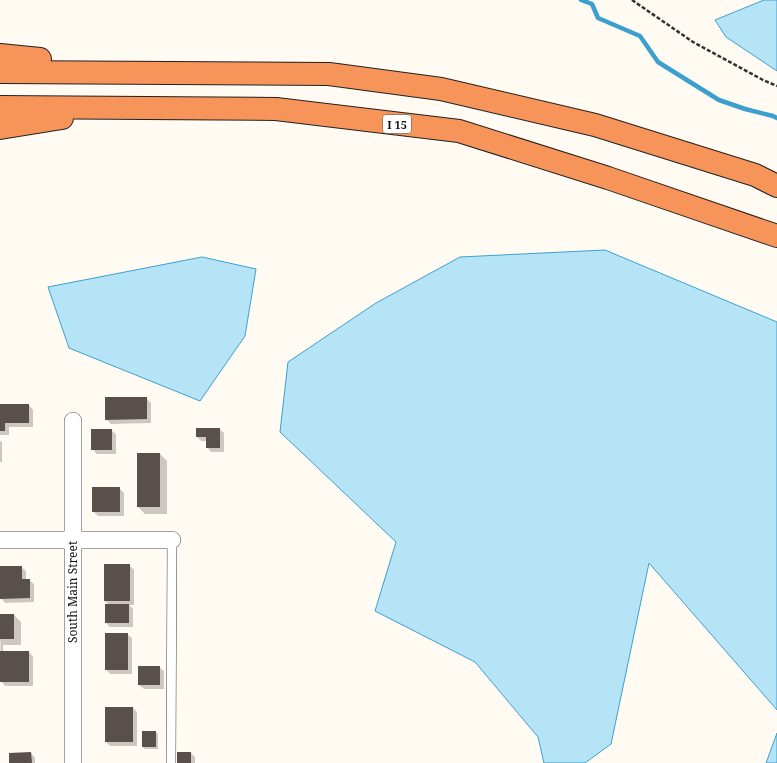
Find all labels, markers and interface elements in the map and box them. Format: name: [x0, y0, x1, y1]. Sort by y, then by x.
road number: I 15: [383, 115, 411, 133]
street label: South Main Street: [64, 541, 81, 643]

